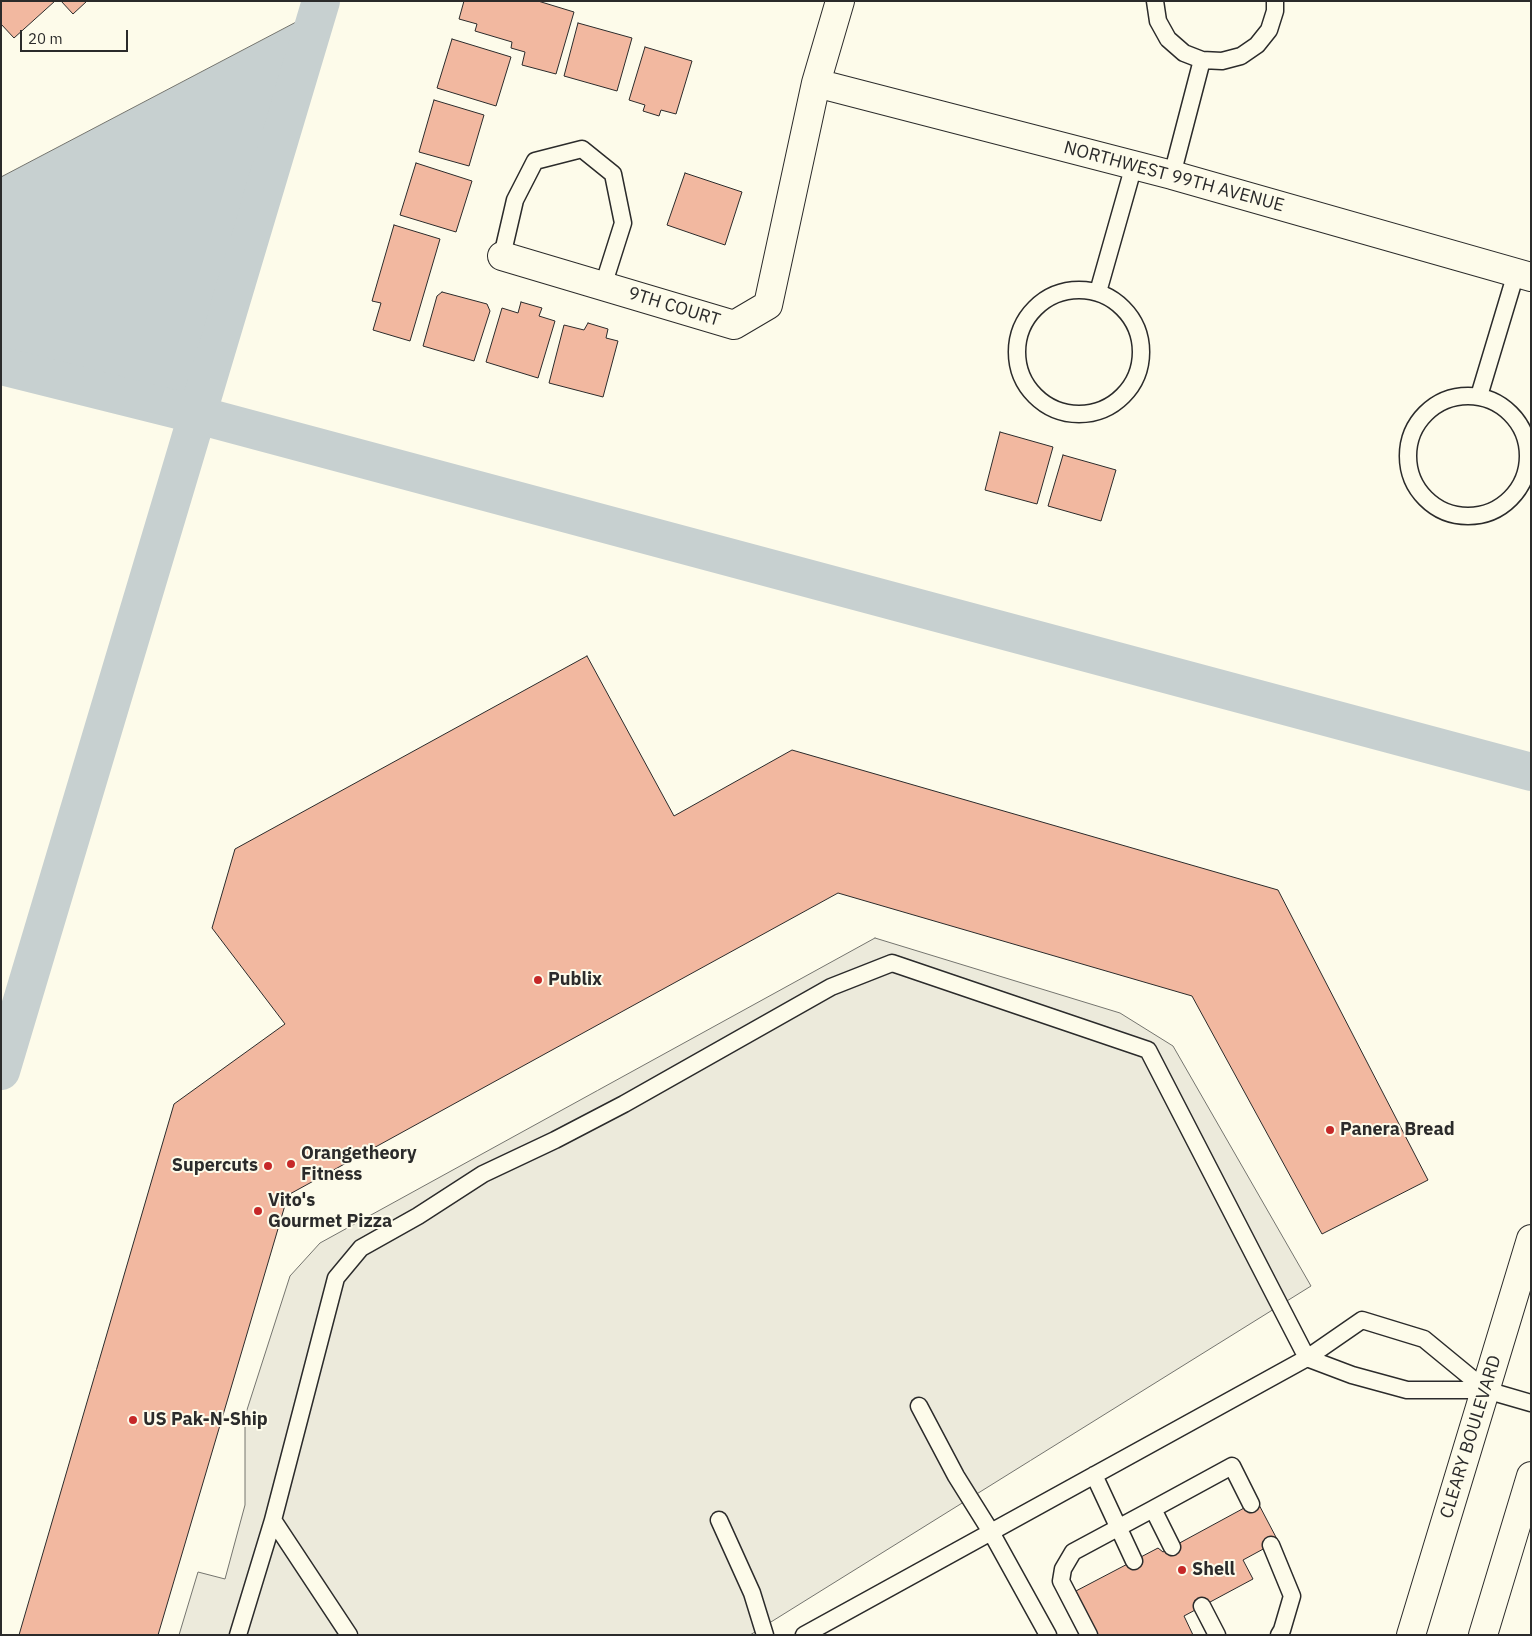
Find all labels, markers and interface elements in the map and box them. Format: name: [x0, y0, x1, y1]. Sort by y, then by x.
scale bar: [22, 20, 130, 52]
text: 20 m: [28, 29, 63, 48]
street label: NORTHWEST 99TH AVENUE: [1061, 137, 1287, 217]
street label: 9TH COURT: [625, 283, 723, 331]
place label: Publix: [548, 969, 602, 991]
marker: Publix: [532, 974, 544, 986]
place label: Panera Bread: [1340, 1119, 1455, 1141]
marker: Panera Bread: [1324, 1124, 1336, 1136]
place label: Orangetheory Fitness: [301, 1143, 417, 1186]
place label: Supercuts: [172, 1155, 258, 1177]
marker: Orangetheory Fitness: [285, 1158, 297, 1170]
marker: Supercuts: [262, 1160, 274, 1172]
place label: Vito's Gourmet Pizza: [268, 1190, 392, 1232]
marker: Vito's Gourmet Pizza: [252, 1205, 264, 1217]
street label: CLEARY BOULEVARD: [1436, 1353, 1506, 1521]
place label: US Pak-N-Ship: [143, 1409, 268, 1431]
marker: US Pak-N-Ship: [127, 1414, 139, 1426]
place label: Shell: [1192, 1559, 1235, 1581]
marker: Shell: [1176, 1564, 1188, 1576]

